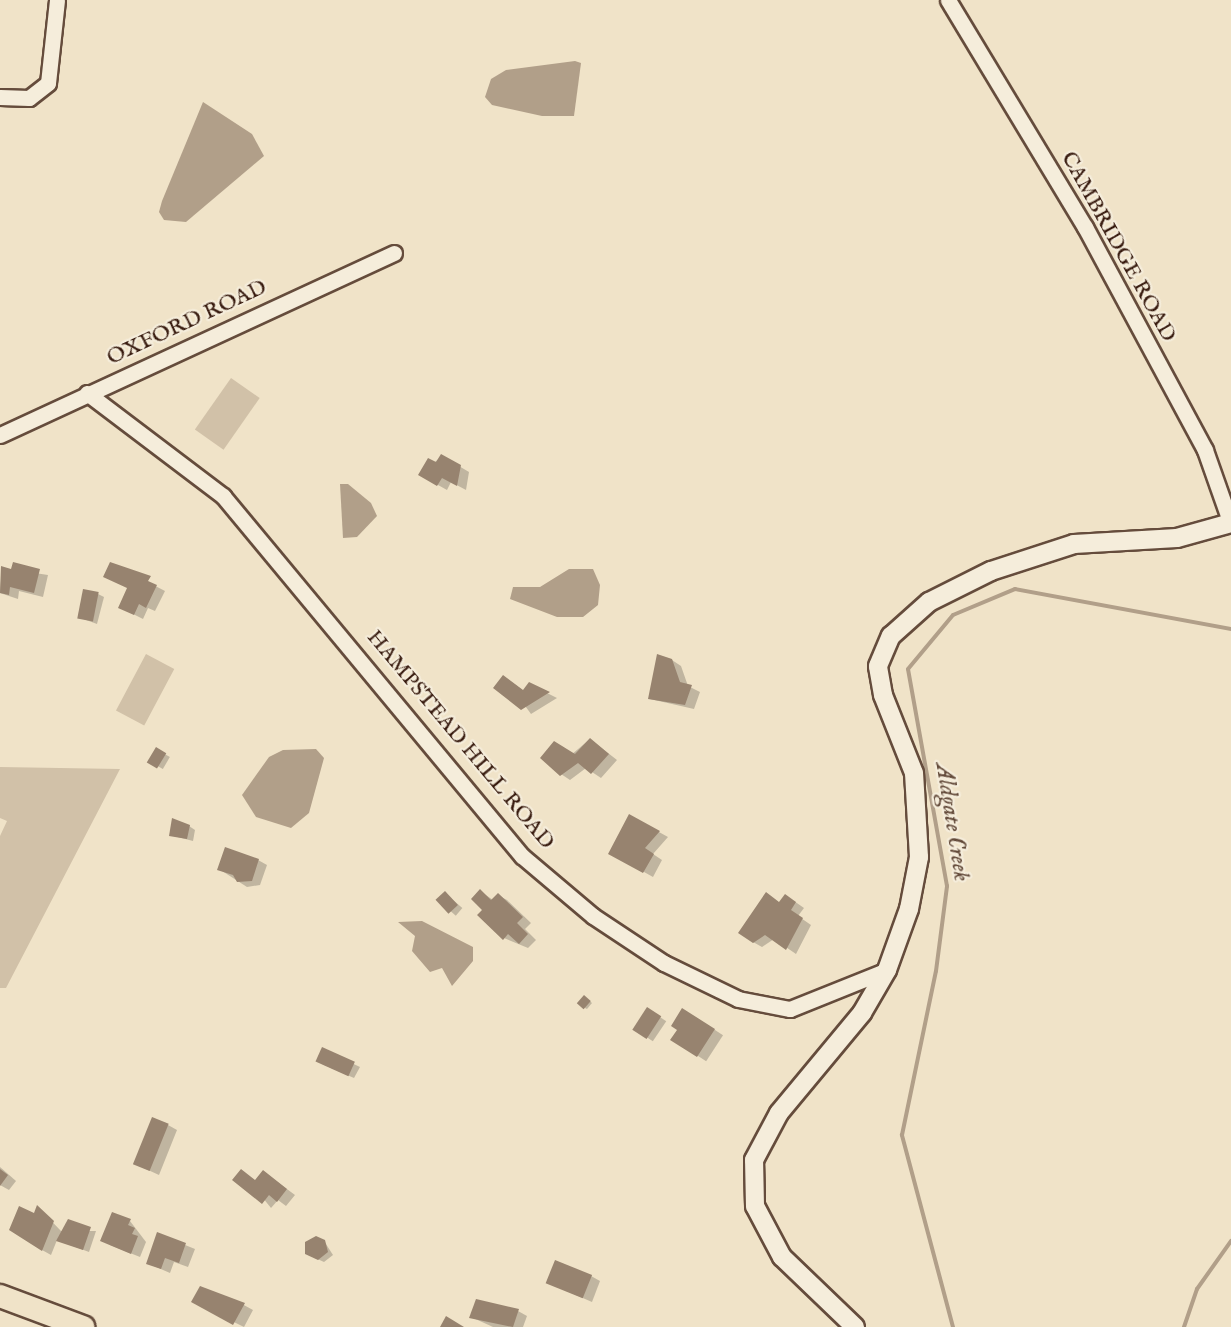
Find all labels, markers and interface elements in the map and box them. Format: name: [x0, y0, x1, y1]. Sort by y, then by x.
street label: CAMBRIDGE ROAD: [1055, 147, 1181, 347]
street label: OXFORD ROAD: [103, 274, 271, 372]
street label: HAMPSTEAD HILL ROAD: [361, 625, 559, 855]
water label: Aldgate Creek: [928, 761, 976, 883]

